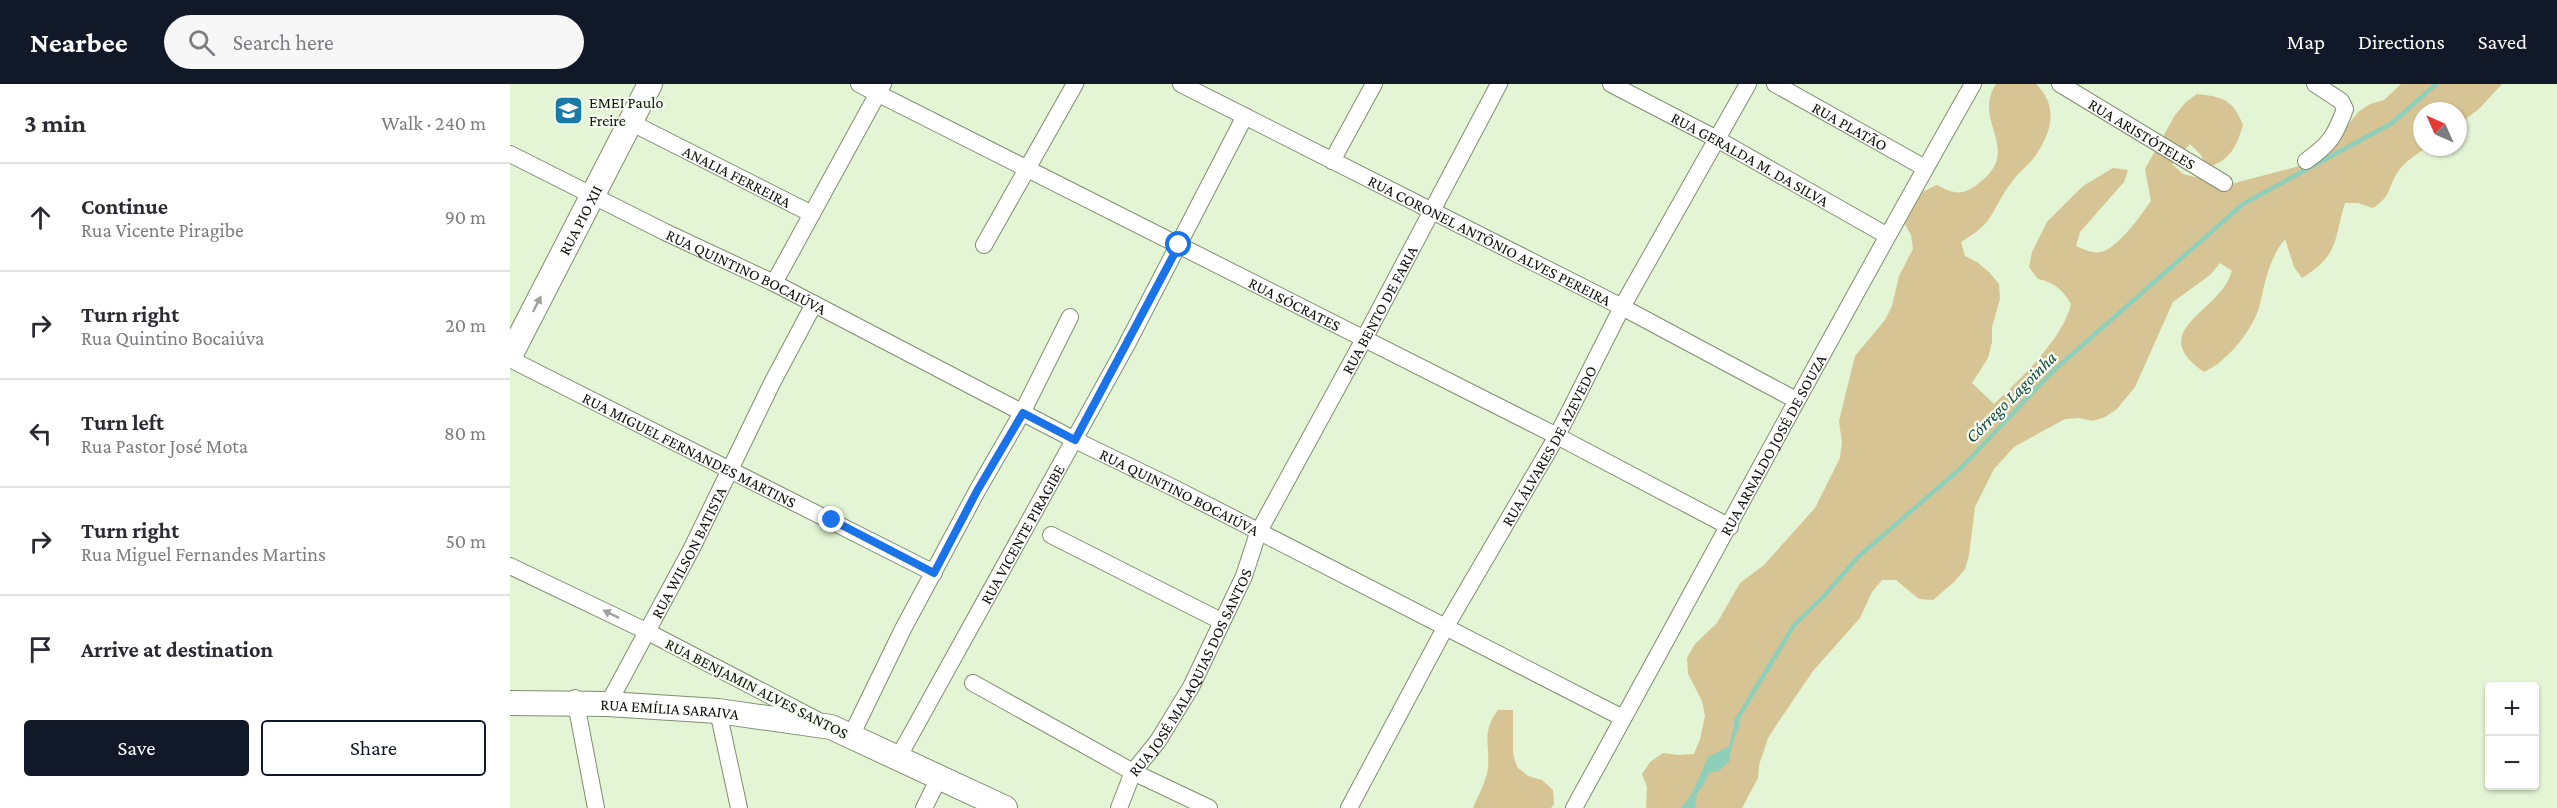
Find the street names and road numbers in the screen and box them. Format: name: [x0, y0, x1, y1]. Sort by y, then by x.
street label: RUA ARISTÓTELES: [2085, 95, 2198, 173]
street label: RUA PLATÃO: [1809, 99, 1890, 154]
street label: RUA GERALDA M. DA SILVA: [1668, 109, 1832, 210]
street label: ANALIA FERREIRA: [680, 142, 795, 211]
street label: RUA CORONEL ANTÔNIO ALVES PEREIRA: [1365, 172, 1615, 309]
street label: RUA PIO XII: [555, 182, 606, 258]
street label: RUA QUINTINO BOCAIÚVA: [664, 226, 830, 318]
street label: RUA BENTO DE FARIA: [1339, 242, 1421, 377]
street label: RUA SÓCRATES: [1246, 274, 1343, 334]
street label: RUA ARNALDO JOSÉ DE SOUZA: [1717, 351, 1830, 539]
street label: RUA ÁLVARES DE AZEVEDO: [1499, 363, 1600, 529]
street label: RUA MIGUEL FERNANDES MARTINS: [580, 389, 799, 511]
street label: RUA QUINTINO BOCAIÚVA: [1097, 445, 1263, 539]
street label: RUA VICENTE PIRAGIBE: [977, 461, 1068, 607]
street label: RUA WILSON BATISTA: [648, 483, 730, 621]
street label: RUA JOSÉ MALAQUIAS DOS SANTOS: [1125, 567, 1255, 780]
street label: RUA BENJAMIN ALVES SANTOS: [662, 635, 851, 743]
street label: RUA EMÍLIA SARAIVA: [600, 696, 741, 723]

